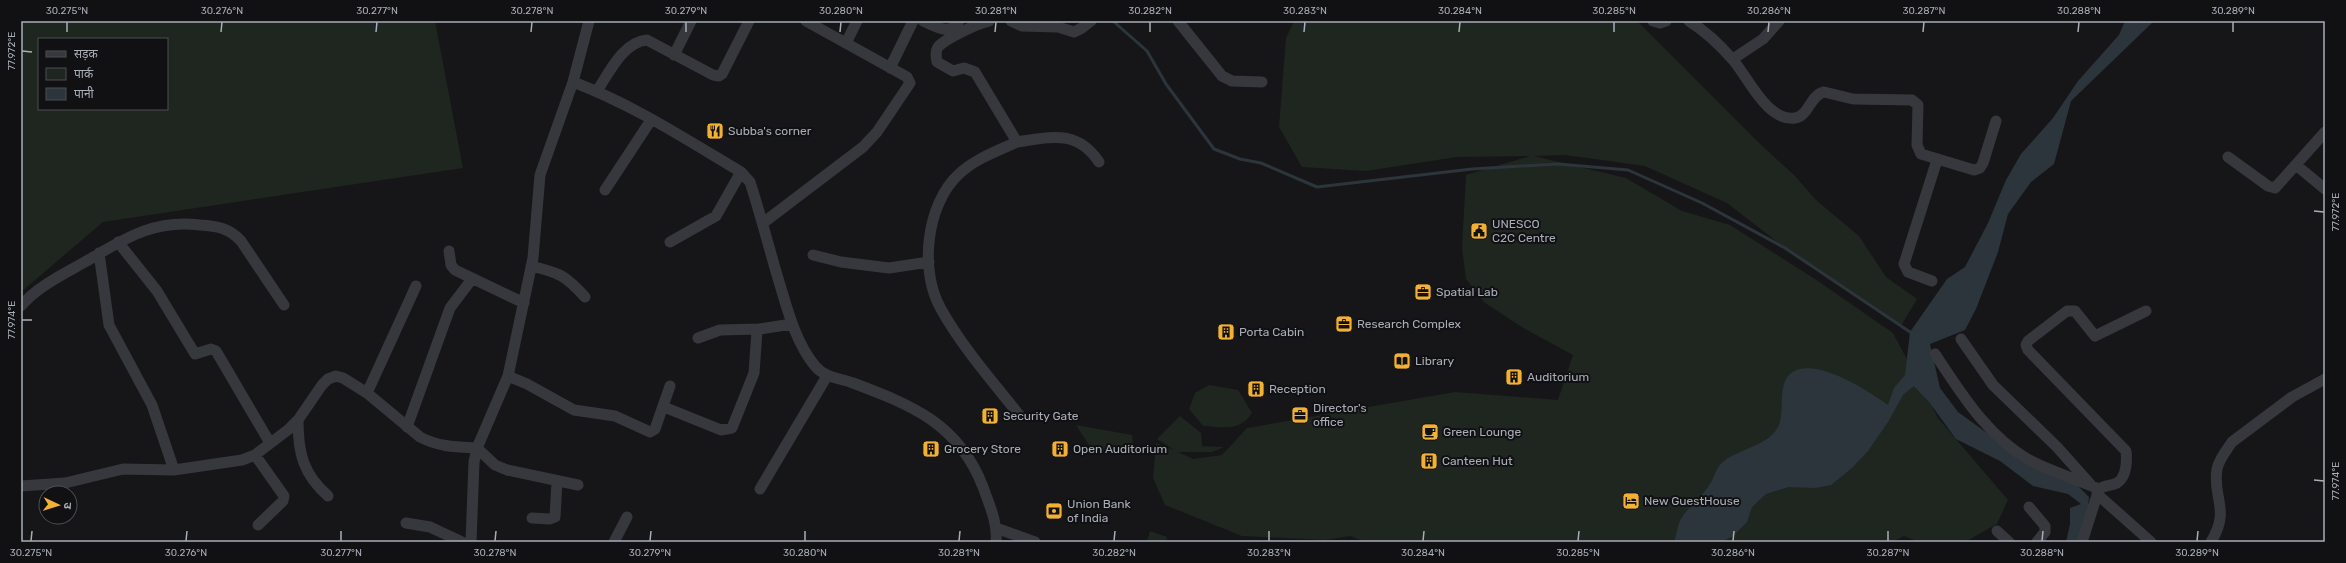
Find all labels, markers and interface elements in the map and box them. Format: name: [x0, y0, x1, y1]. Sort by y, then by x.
text: 30.275°N: [46, 5, 88, 17]
text: 30.276°N: [201, 5, 243, 17]
text: 30.277°N: [356, 5, 398, 17]
text: 30.278°N: [511, 5, 554, 17]
text: 30.279°N: [665, 5, 707, 17]
text: 30.280°N: [819, 5, 863, 17]
text: 30.281°N: [975, 5, 1017, 17]
text: 30.282°N: [1128, 5, 1172, 17]
text: 30.283°N: [1283, 5, 1327, 17]
text: 30.284°N: [1438, 5, 1482, 17]
text: 30.285°N: [1592, 5, 1636, 17]
text: 30.286°N: [1747, 5, 1791, 17]
text: 30.287°N: [1903, 5, 1946, 17]
text: 30.288°N: [2057, 5, 2101, 17]
text: 30.289°N: [2211, 5, 2255, 17]
text: 77.972°E: [6, 32, 18, 70]
legend: [38, 38, 168, 110]
text: सड़क: [74, 47, 99, 61]
text: पार्क: [74, 67, 94, 81]
text: पानी: [74, 86, 95, 101]
restaurant icon: Subba's corner: [705, 121, 725, 141]
place label: Subba's corner: [728, 124, 812, 138]
text: 77.972°E: [2330, 193, 2342, 231]
place label: UNESCO C2C Centre: [1492, 217, 1556, 245]
public building icon: UNESCO C2C Centre: [1469, 221, 1489, 241]
office icon: Spatial Lab: [1413, 282, 1433, 302]
place label: Spatial Lab: [1436, 285, 1498, 299]
text: 77.974°E: [6, 301, 18, 339]
office icon: Research Complex: [1334, 314, 1354, 334]
place label: Research Complex: [1357, 317, 1461, 331]
building icon: Porta Cabin: [1216, 322, 1236, 342]
place label: Porta Cabin: [1239, 325, 1304, 339]
library icon: Library: [1392, 351, 1412, 371]
place label: Library: [1415, 354, 1454, 368]
building icon: Auditorium: [1504, 367, 1524, 387]
place label: Auditorium: [1527, 370, 1589, 384]
building icon: Reception: [1246, 379, 1266, 399]
place label: Reception: [1269, 382, 1326, 396]
place label: Director's office: [1313, 401, 1367, 429]
office icon: Director's office: [1290, 405, 1310, 425]
building icon: Security Gate: [980, 406, 1000, 426]
place label: Security Gate: [1003, 409, 1079, 423]
cafe icon: Green Lounge: [1420, 422, 1440, 442]
place label: Green Lounge: [1443, 425, 1521, 439]
building icon: Grocery Store: [921, 439, 941, 459]
building icon: Open Auditorium: [1050, 439, 1070, 459]
place label: Grocery Store: [944, 442, 1021, 456]
place label: Open Auditorium: [1073, 442, 1167, 456]
building icon: Canteen Hut: [1419, 451, 1439, 471]
place label: Canteen Hut: [1442, 454, 1513, 468]
text: 77.974°E: [2330, 462, 2342, 500]
north arrow: [38, 485, 78, 525]
hotel icon: New GuestHouse: [1621, 491, 1641, 511]
place label: New GuestHouse: [1644, 494, 1740, 508]
place label: Union Bank of India: [1067, 497, 1132, 525]
bank icon: Union Bank of India: [1044, 501, 1064, 521]
text: उ: [61, 502, 74, 510]
text: 30.275°N: [10, 547, 52, 559]
text: 30.276°N: [165, 547, 207, 559]
text: 30.277°N: [320, 547, 362, 559]
text: 30.278°N: [474, 547, 517, 559]
text: 30.279°N: [629, 547, 671, 559]
text: 30.280°N: [783, 547, 827, 559]
text: 30.281°N: [938, 547, 980, 559]
text: 30.282°N: [1092, 547, 1136, 559]
text: 30.283°N: [1247, 547, 1291, 559]
text: 30.284°N: [1401, 547, 1445, 559]
text: 30.285°N: [1556, 547, 1600, 559]
text: 30.286°N: [1711, 547, 1755, 559]
text: 30.287°N: [1867, 547, 1910, 559]
text: 30.288°N: [2020, 547, 2064, 559]
text: 30.289°N: [2175, 547, 2219, 559]

